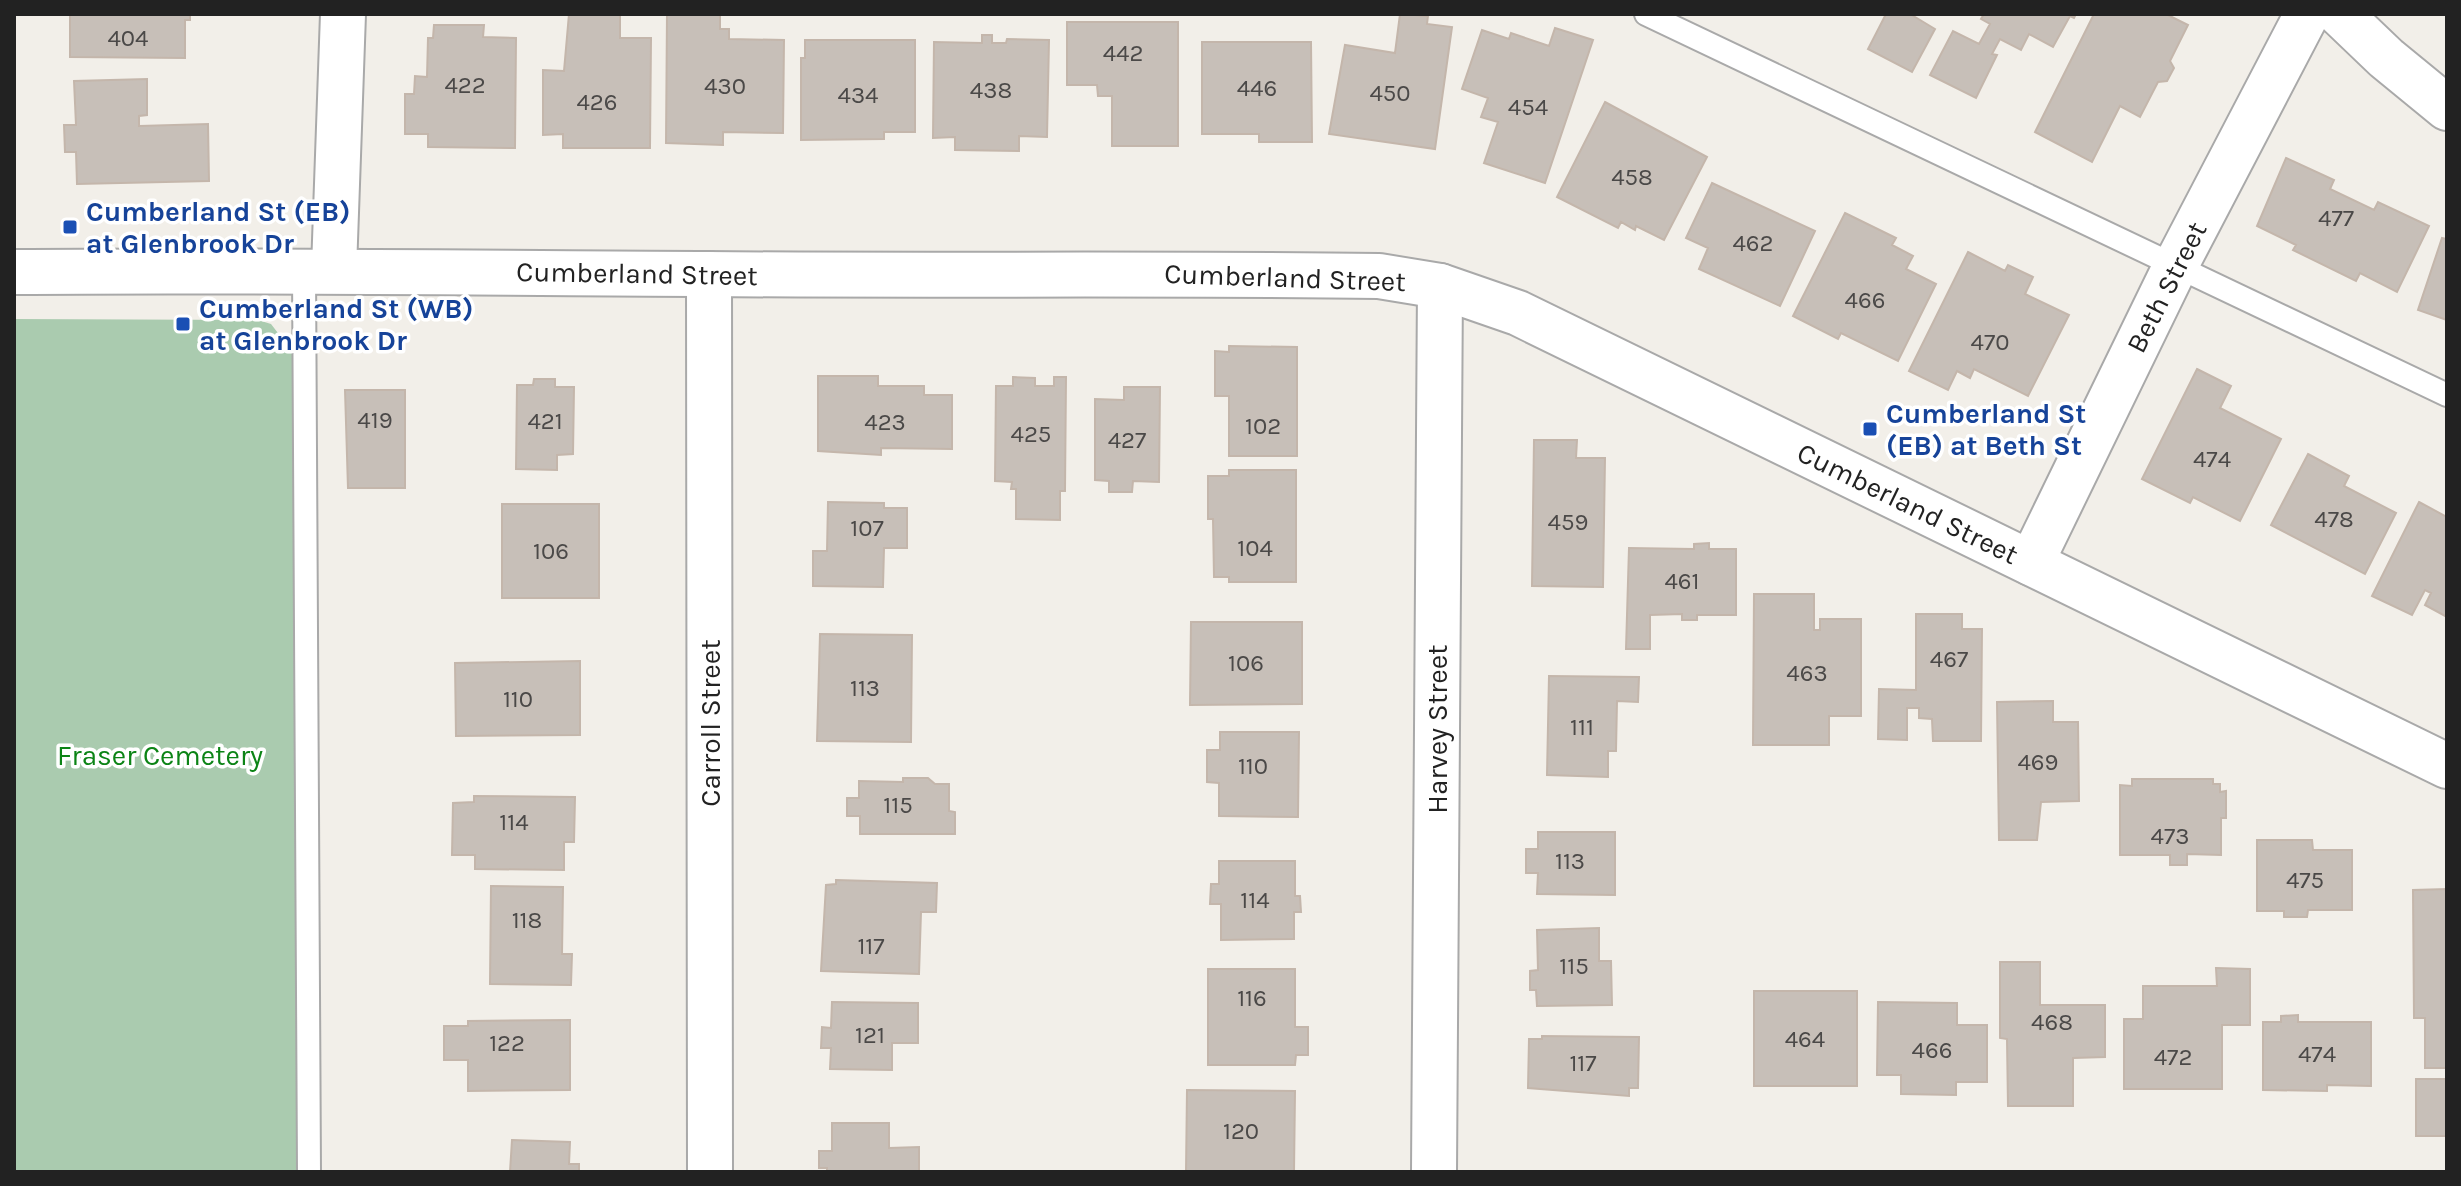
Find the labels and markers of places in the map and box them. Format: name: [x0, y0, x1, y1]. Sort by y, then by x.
place label: Cumberland St (EB) at Glenbrook Dr: [86, 195, 350, 260]
marker: Cumberland St (EB) at Glenbrook Dr: [61, 218, 79, 236]
place label: Cumberland St (WB) at Glenbrook Dr: [199, 292, 474, 357]
marker: Cumberland St (WB) at Glenbrook Dr: [174, 315, 192, 333]
place label: Cumberland St (EB) at Beth St: [1886, 397, 2086, 462]
marker: Cumberland St (EB) at Beth St: [1861, 420, 1879, 438]

